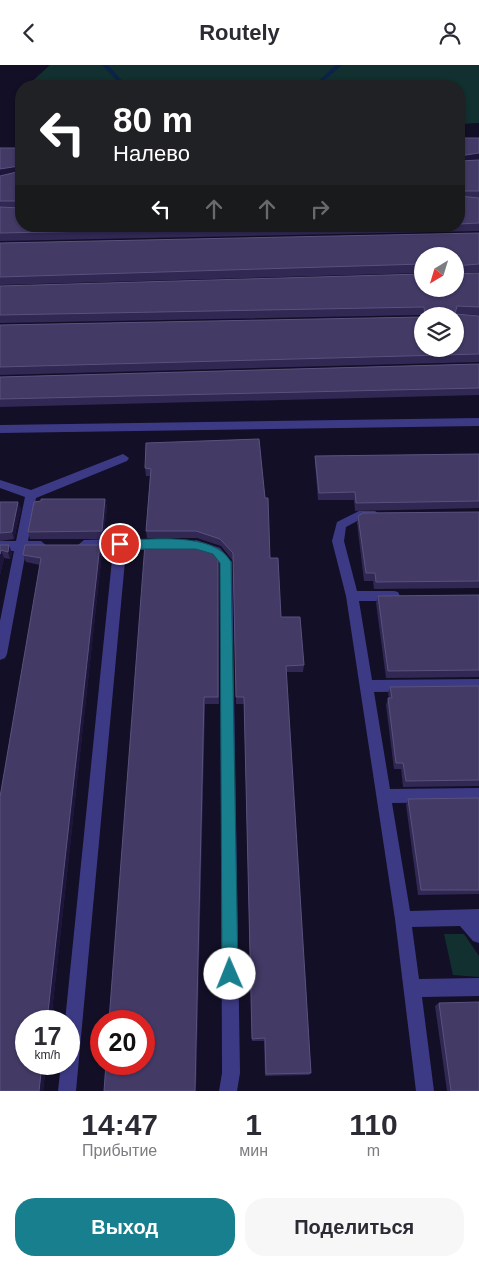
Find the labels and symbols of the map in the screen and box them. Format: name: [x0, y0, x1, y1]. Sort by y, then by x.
north arrow: [414, 247, 464, 297]
pin: [99, 523, 141, 565]
position arrow: [203, 947, 255, 999]
speed limit sign: 20: [90, 1010, 155, 1075]

